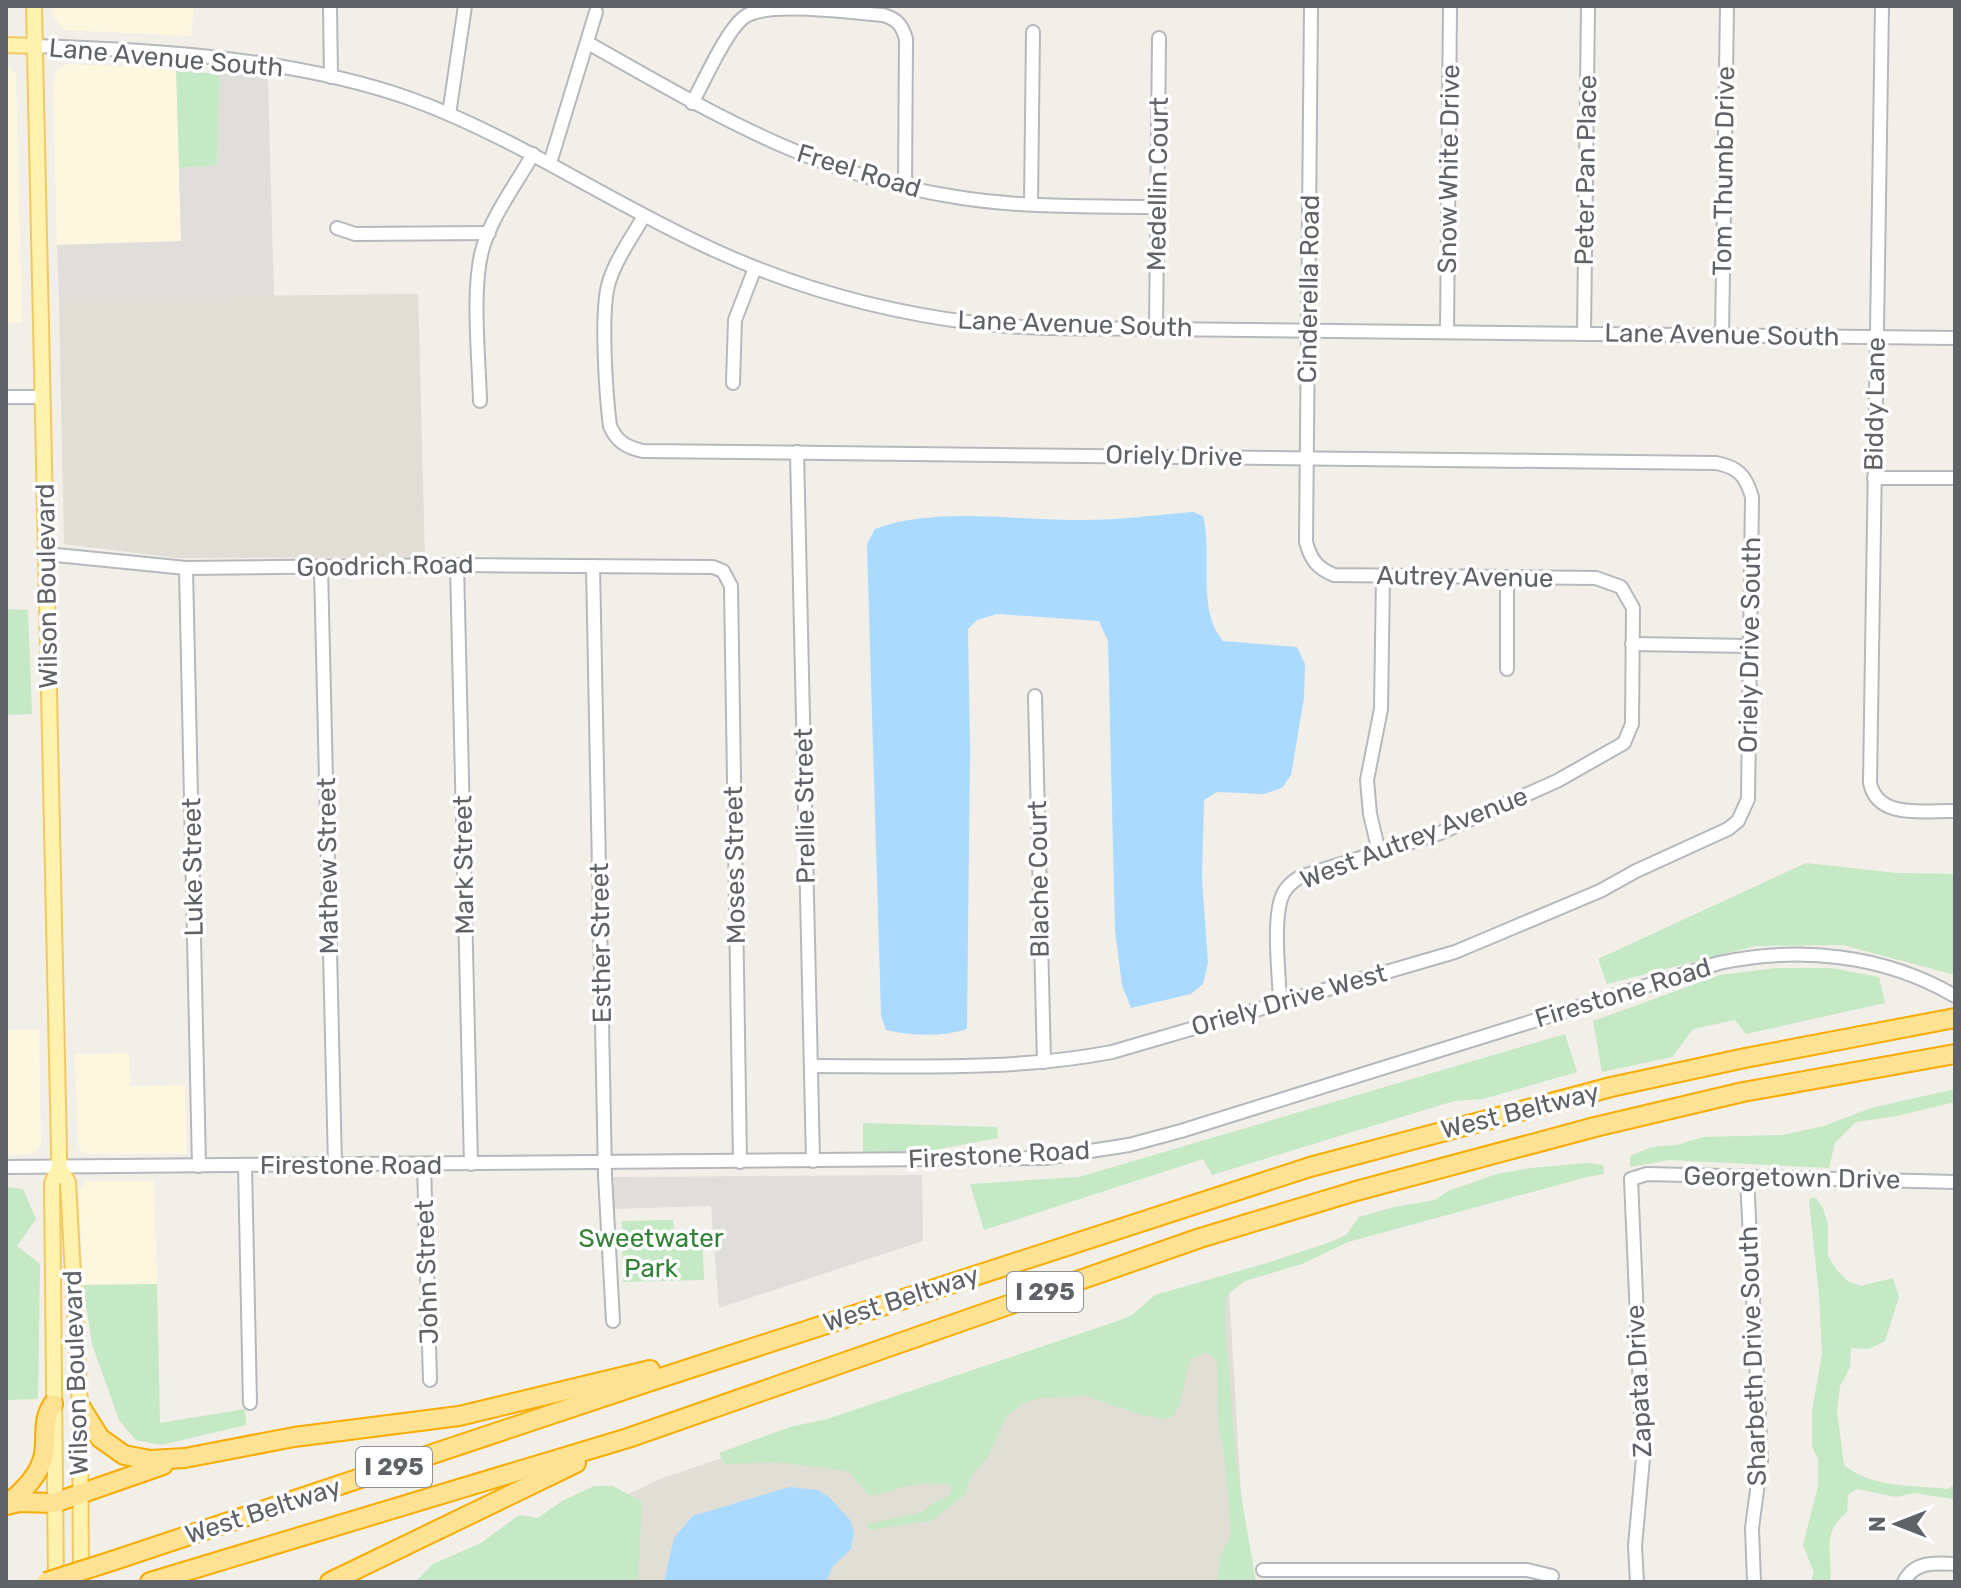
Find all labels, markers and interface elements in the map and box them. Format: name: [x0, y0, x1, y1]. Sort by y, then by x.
street label: Lane Avenue South: [48, 32, 284, 84]
street label: Snow White Drive: [1432, 64, 1466, 274]
street label: Tom Thumb Drive: [1707, 66, 1741, 276]
street label: Peter Pan Place: [1569, 74, 1603, 266]
street label: Medellin Court: [1141, 97, 1175, 271]
street label: Freel Road: [793, 137, 925, 205]
street label: Cinderella Road: [1292, 194, 1326, 384]
street label: Lane Avenue South: [957, 304, 1193, 344]
street label: Lane Avenue South: [1604, 317, 1840, 353]
street label: Biddy Lane: [1858, 337, 1892, 471]
street label: Oriely Drive: [1105, 439, 1243, 473]
street label: Wilson Boulevard: [30, 483, 64, 689]
street label: Oriely Drive South: [1733, 537, 1767, 753]
street label: Goodrich Road: [296, 549, 474, 583]
street label: Autrey Avenue: [1376, 560, 1554, 594]
street label: Prellie Street: [788, 728, 822, 884]
street label: Mathew Street: [311, 777, 345, 955]
street label: West Autrey Avenue: [1296, 780, 1532, 896]
street label: Moses Street: [718, 786, 752, 944]
street label: Mark Street: [447, 795, 481, 935]
street label: Luke Street: [176, 797, 210, 937]
street label: Blache Court: [1022, 800, 1056, 958]
street label: Esther Street: [584, 863, 618, 1023]
street label: Firestone Road: [1531, 952, 1715, 1034]
street label: Oriely Drive West: [1188, 957, 1390, 1043]
street label: West Beltway: [1438, 1076, 1602, 1146]
street label: Firestone Road: [907, 1135, 1091, 1175]
street label: Firestone Road: [260, 1150, 442, 1181]
street label: Georgetown Drive: [1683, 1161, 1901, 1195]
street label: John Street: [409, 1199, 445, 1345]
park label: Sweetwater Park: [578, 1223, 724, 1284]
street label: Sharbeth Drive South: [1733, 1225, 1773, 1487]
street label: West Beltway: [819, 1259, 983, 1339]
street label: Wilson Boulevard: [57, 1270, 95, 1476]
road number: I 295: [1007, 1272, 1083, 1312]
street label: Zapata Drive: [1620, 1304, 1658, 1458]
road number: I 295: [356, 1447, 432, 1487]
street label: West Beltway: [181, 1471, 345, 1551]
north arrow: [1857, 1484, 1937, 1564]
text: N: [1864, 1516, 1891, 1532]

